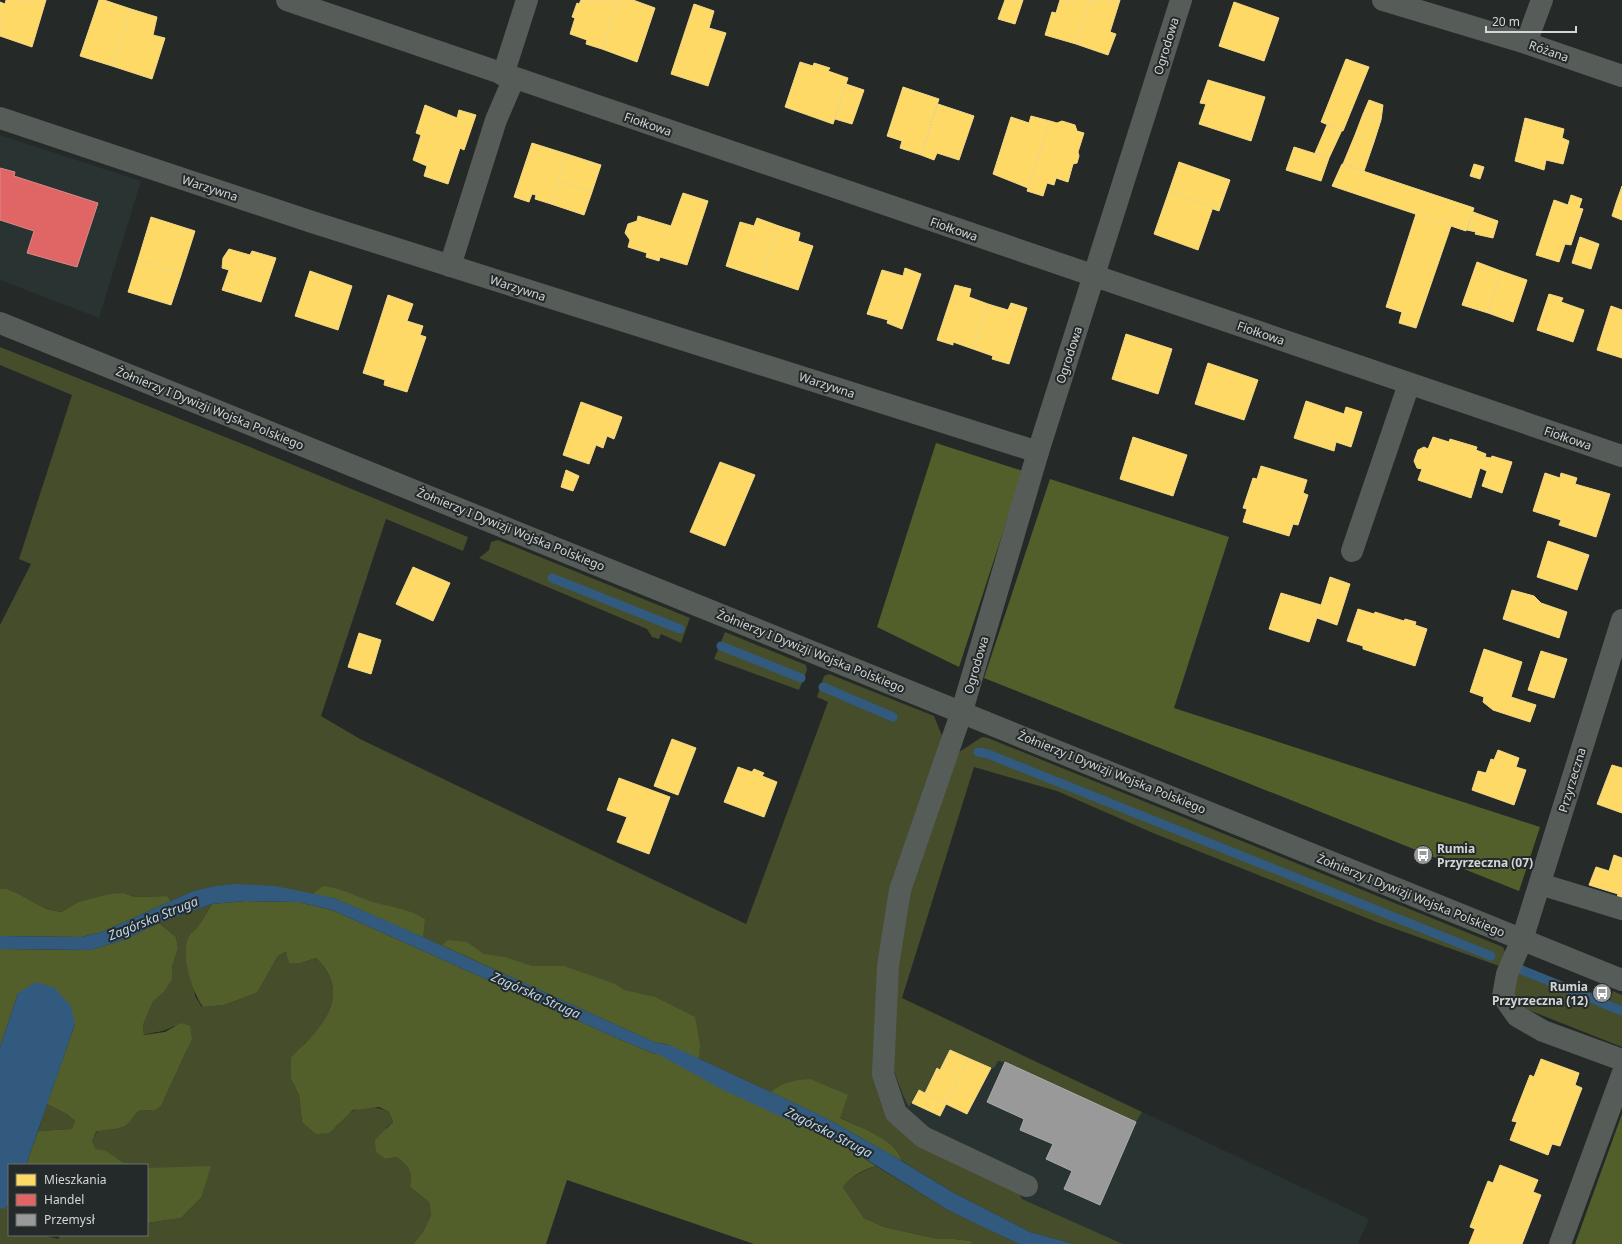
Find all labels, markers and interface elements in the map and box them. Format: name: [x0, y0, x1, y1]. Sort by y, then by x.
scale bar: [1486, 8, 1576, 34]
text: 20 m: [1492, 13, 1520, 30]
street label: Ogrodowa: [1149, 15, 1183, 77]
street label: Różana: [1527, 36, 1571, 66]
street label: Fiołkowa: [622, 108, 674, 140]
street label: Warzywna: [180, 171, 240, 205]
street label: Fiołkowa: [928, 213, 980, 245]
street label: Warzywna: [488, 271, 548, 305]
street label: Fiołkowa: [1235, 317, 1287, 349]
street label: Ogrodowa: [1052, 324, 1086, 386]
street label: Żołnierzy I Dywizji Wojska Polskiego: [113, 362, 307, 454]
street label: Warzywna: [797, 368, 857, 402]
street label: Fiołkowa: [1542, 422, 1594, 454]
street label: Żołnierzy I Dywizji Wojska Polskiego: [414, 483, 608, 575]
street label: Żołnierzy I Dywizji Wojska Polskiego: [714, 605, 908, 697]
street label: Ogrodowa: [960, 634, 992, 696]
street label: Żołnierzy I Dywizji Wojska Polskiego: [1015, 726, 1209, 818]
street label: Przyrzeczna: [1554, 746, 1590, 814]
place label: Rumia Przyrzeczna (07): [1437, 840, 1533, 871]
bus stop icon: Rumia Przyrzeczna (07): [1412, 844, 1434, 866]
street label: Żołnierzy I Dywizji Wojska Polskiego: [1314, 849, 1508, 941]
water label: Zagórska Struga: [104, 892, 201, 945]
water label: Zagórska Struga: [488, 967, 584, 1023]
place label: Rumia Przyrzeczna (12): [1492, 978, 1588, 1009]
bus stop icon: Rumia Przyrzeczna (12): [1591, 982, 1613, 1004]
water label: Zagórska Struga: [781, 1102, 876, 1162]
legend: [8, 1164, 148, 1236]
text: Mieszkania: [44, 1171, 107, 1188]
text: Handel: [44, 1191, 84, 1208]
text: Przemysł: [44, 1211, 96, 1228]

